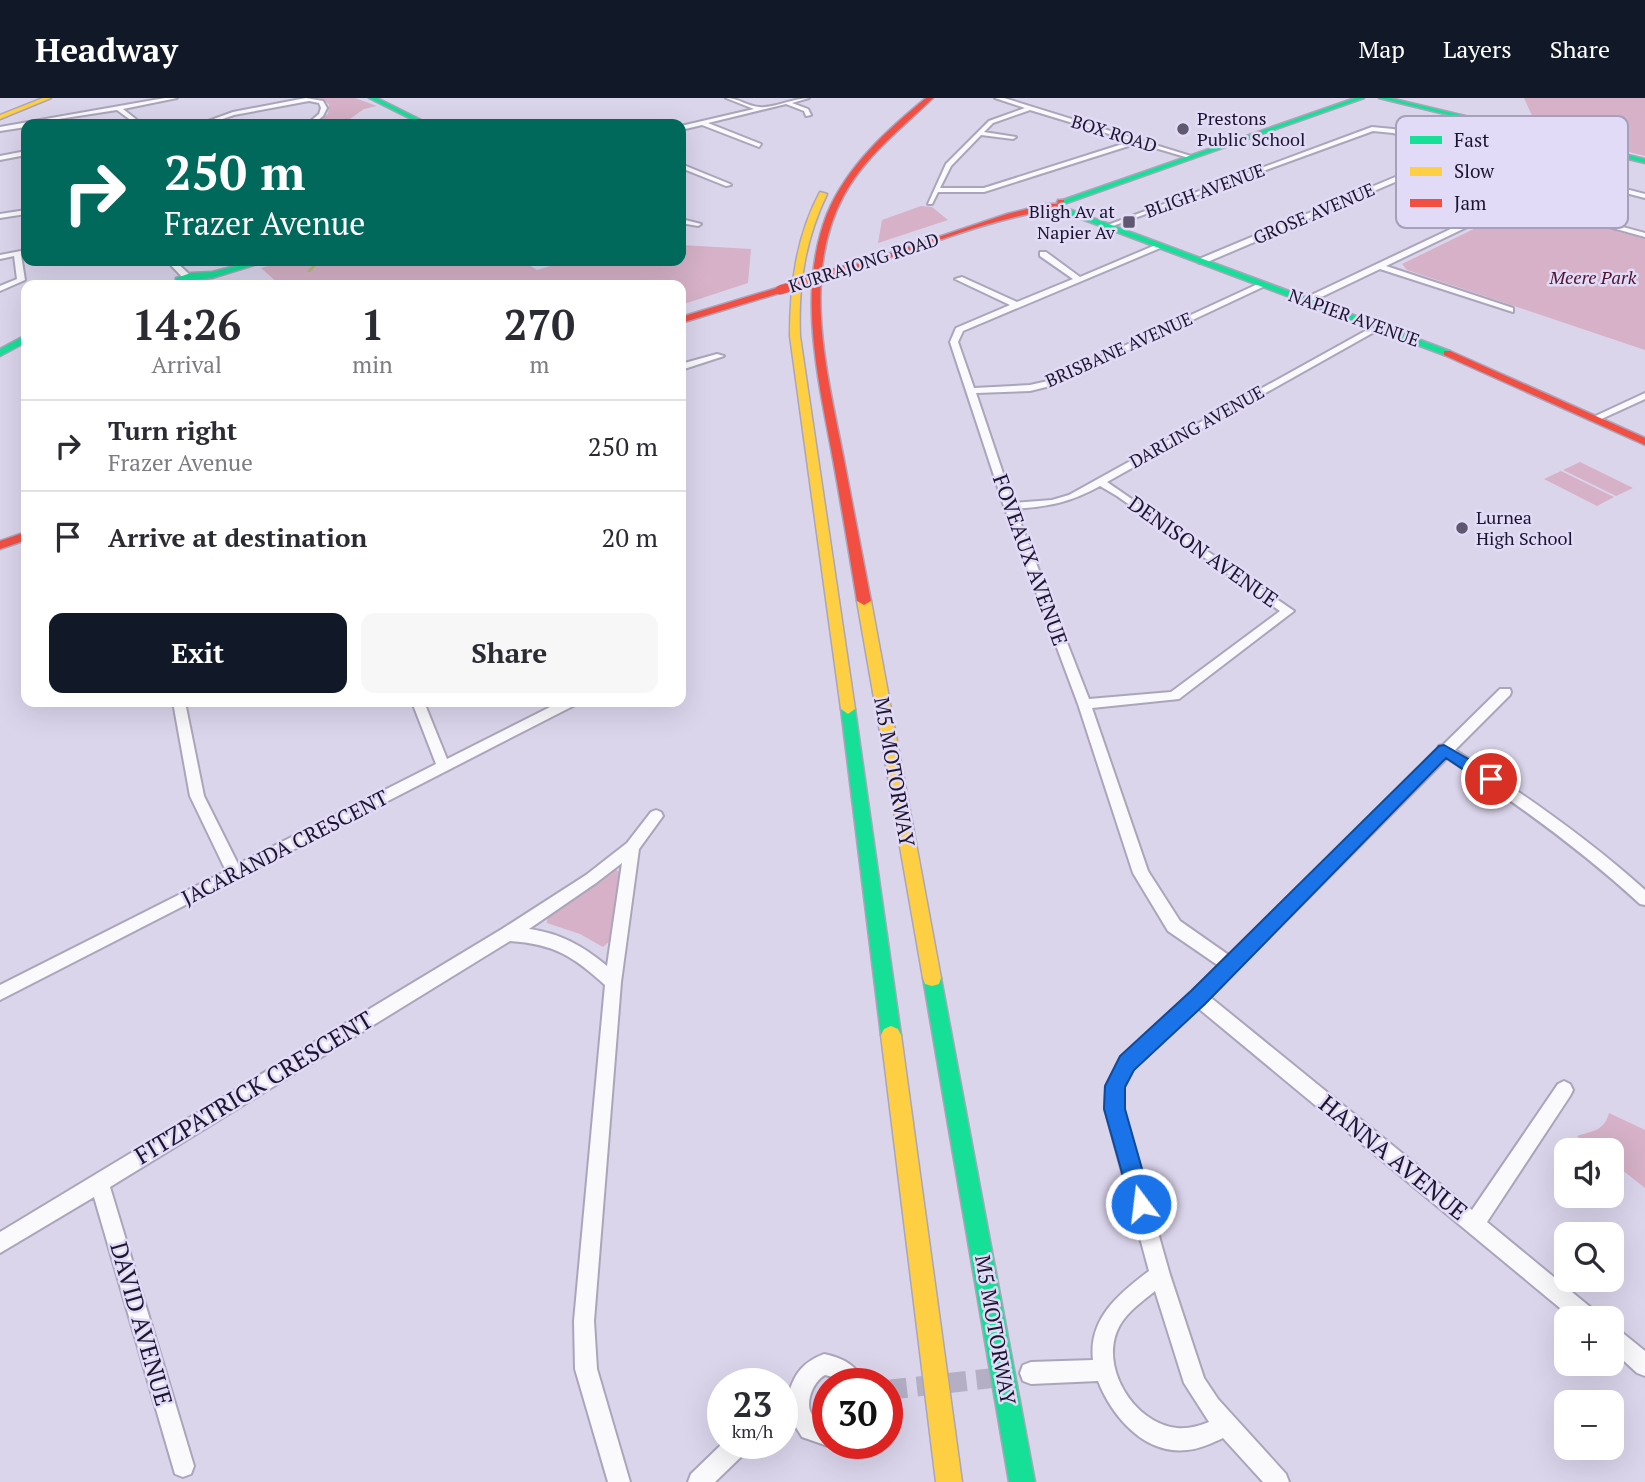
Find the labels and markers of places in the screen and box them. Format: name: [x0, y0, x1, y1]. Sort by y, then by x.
place label: Prestons Public School: [1197, 106, 1305, 151]
marker: Prestons Public School: [1175, 121, 1191, 137]
place label: Bligh Av at Napier Av: [1029, 199, 1116, 244]
marker: Bligh Av at Napier Av: [1121, 214, 1137, 230]
place label: Lurnea High School: [1476, 505, 1573, 550]
marker: Lurnea High School: [1454, 520, 1470, 536]
pin: [1461, 749, 1521, 809]

